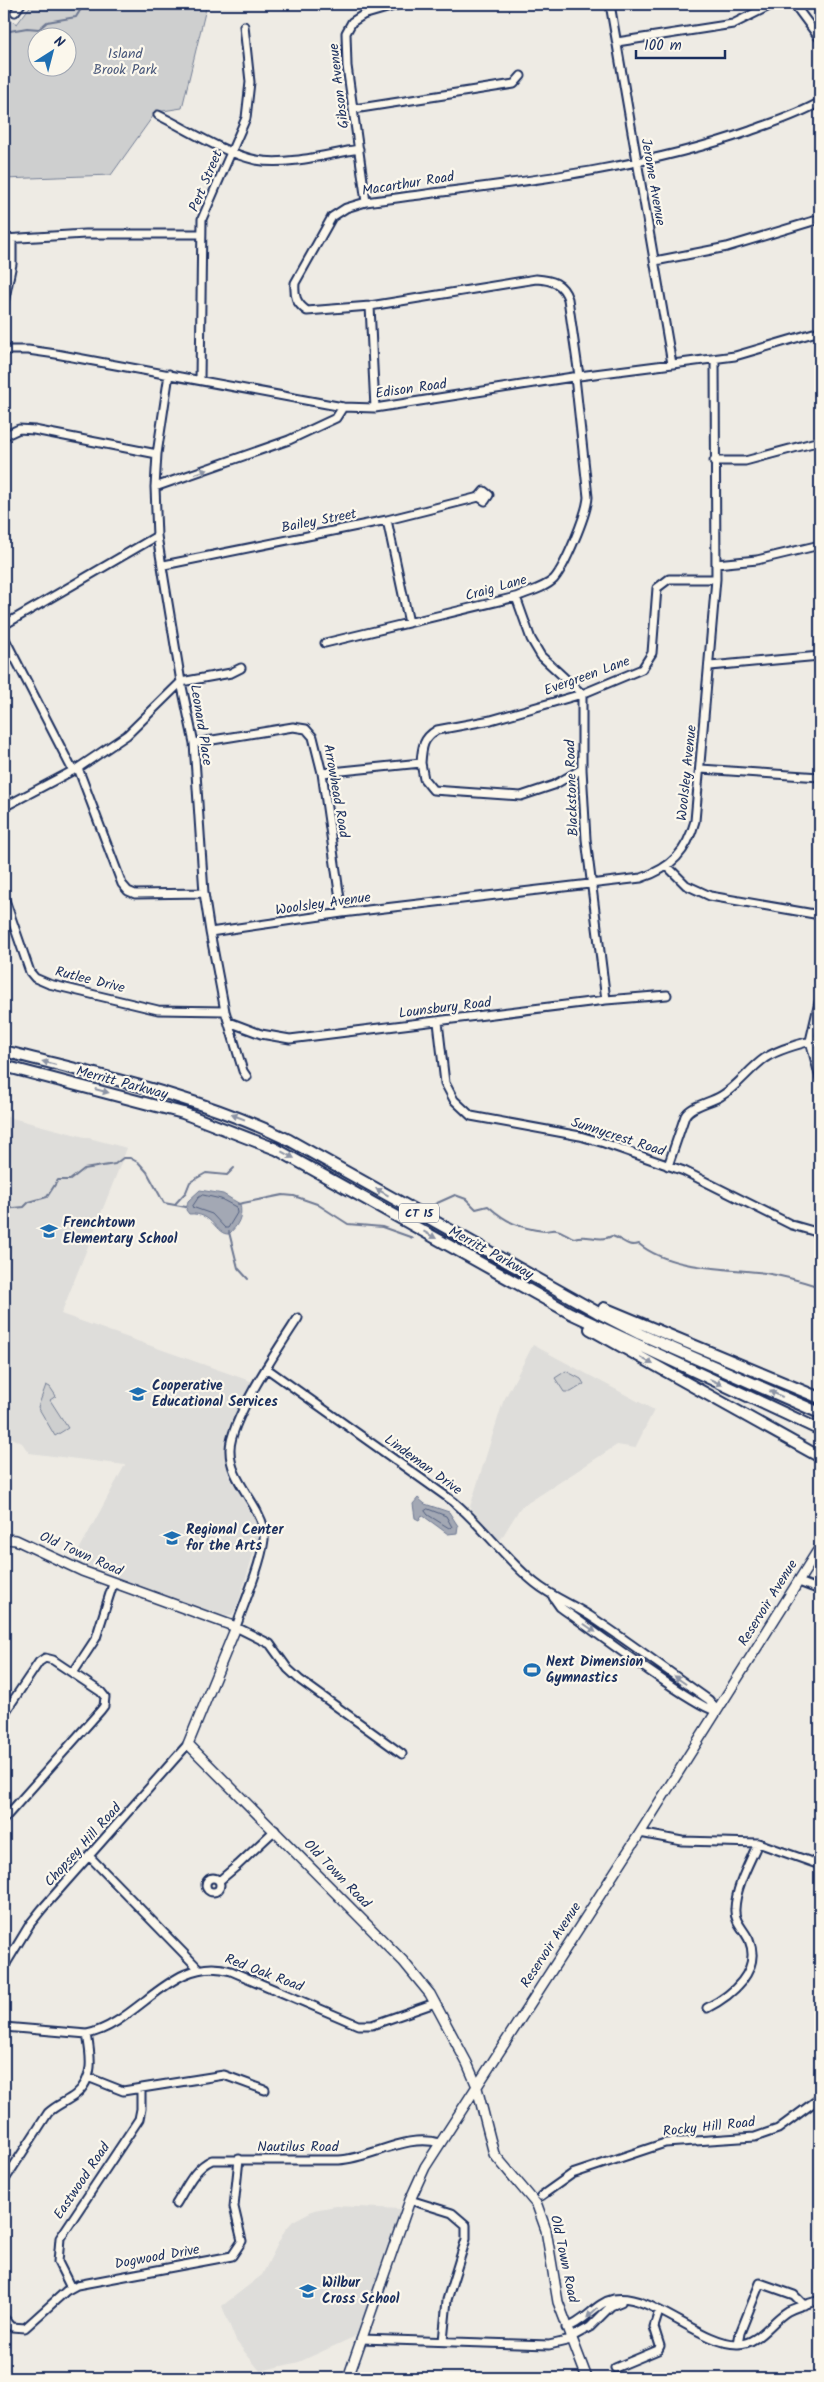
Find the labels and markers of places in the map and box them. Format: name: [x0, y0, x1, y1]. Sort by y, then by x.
place label: Frenchtown Elementary School: [63, 1212, 178, 1250]
school or university icon: Frenchtown Elementary School: [39, 1221, 59, 1241]
place label: Cooperative Educational Services: [152, 1375, 278, 1413]
school or university icon: Cooperative Educational Services: [128, 1384, 148, 1404]
place label: Regional Center for the Arts: [186, 1519, 284, 1557]
school or university icon: Regional Center for the Arts: [162, 1528, 182, 1548]
place label: Next Dimension Gymnastics: [546, 1651, 644, 1689]
sports icon: Next Dimension Gymnastics: [522, 1660, 542, 1680]
place label: Wilbur Cross School: [322, 2272, 400, 2310]
school or university icon: Wilbur Cross School: [298, 2281, 318, 2301]

